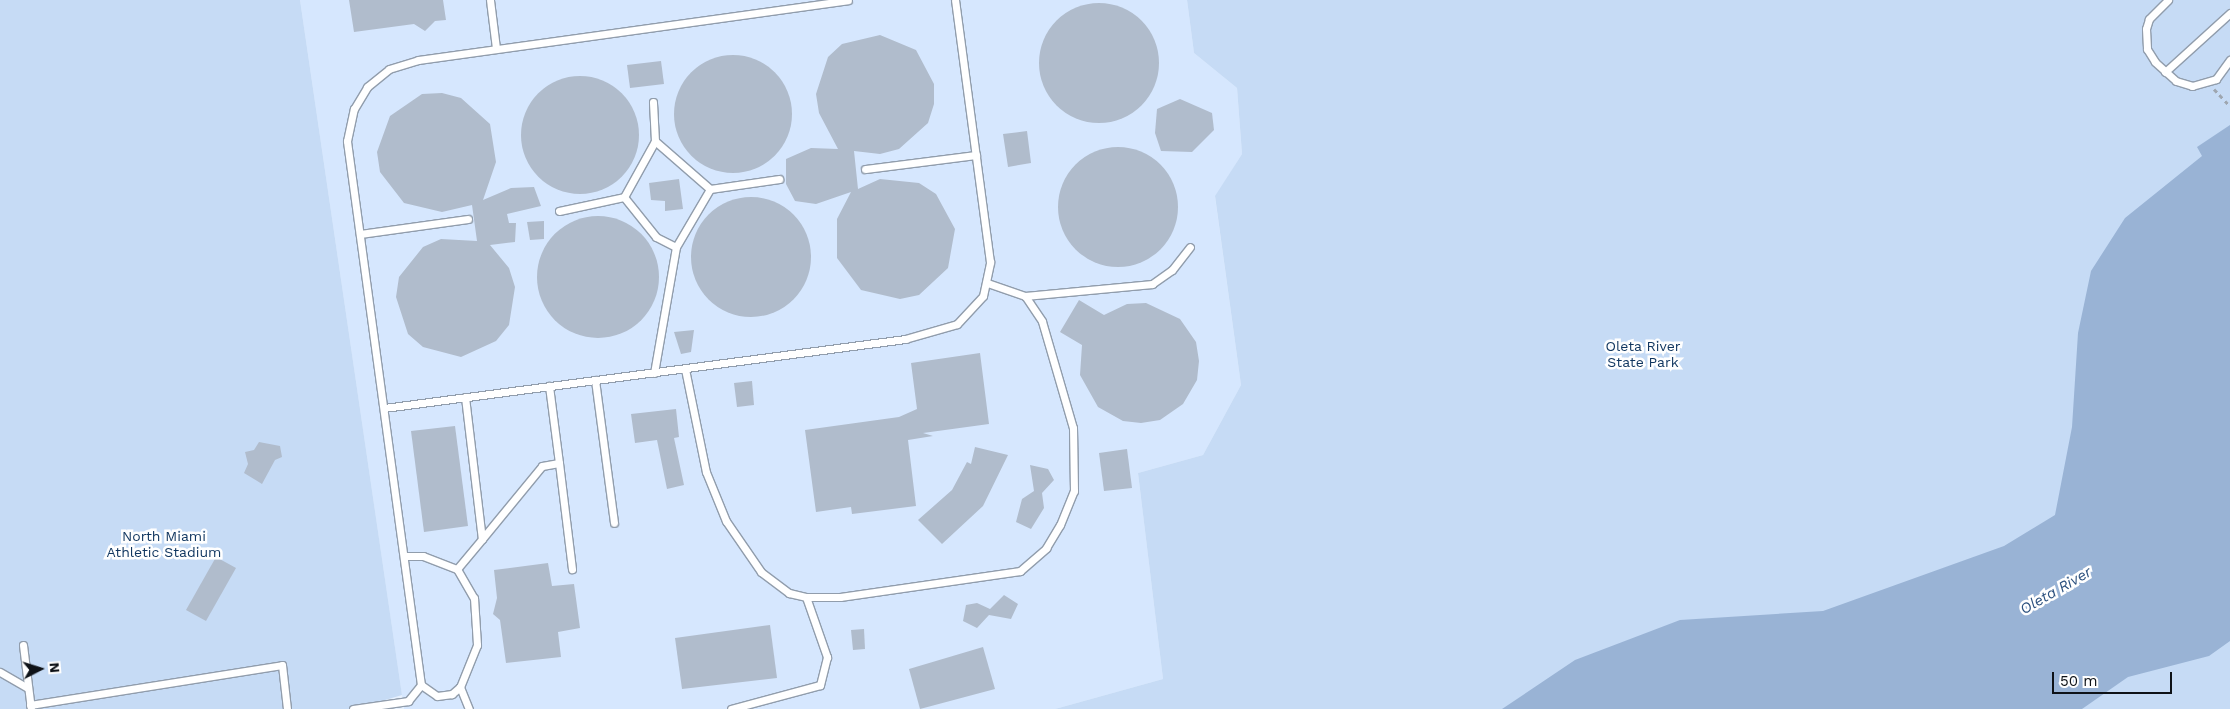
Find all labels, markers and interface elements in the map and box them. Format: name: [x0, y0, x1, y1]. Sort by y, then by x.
park label: Oleta River State Park: [1605, 338, 1681, 371]
park label: North Miami Athletic Stadium: [107, 528, 221, 560]
water label: Oleta River: [2017, 563, 2095, 619]
north arrow: [15, 644, 65, 694]
text: N: [47, 662, 63, 674]
scale bar: [2055, 662, 2175, 694]
text: 50 m: [2060, 672, 2097, 690]

